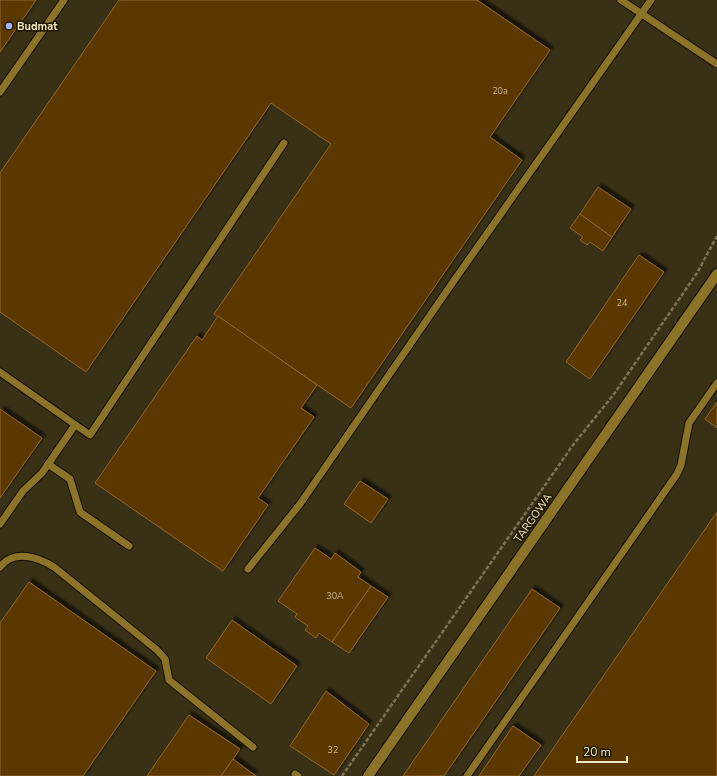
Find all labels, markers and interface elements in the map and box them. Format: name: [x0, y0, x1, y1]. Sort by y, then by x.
place label: Budmat: [17, 19, 58, 34]
marker: Budmat: [4, 21, 14, 31]
house number: 20a: [492, 85, 508, 97]
house number: 24: [617, 297, 628, 309]
street label: TARGOWA: [511, 490, 555, 546]
house number: 30A: [326, 590, 344, 602]
scale bar: [577, 738, 627, 764]
house number: 32: [328, 744, 338, 756]
text: 20 m: [583, 744, 611, 760]

